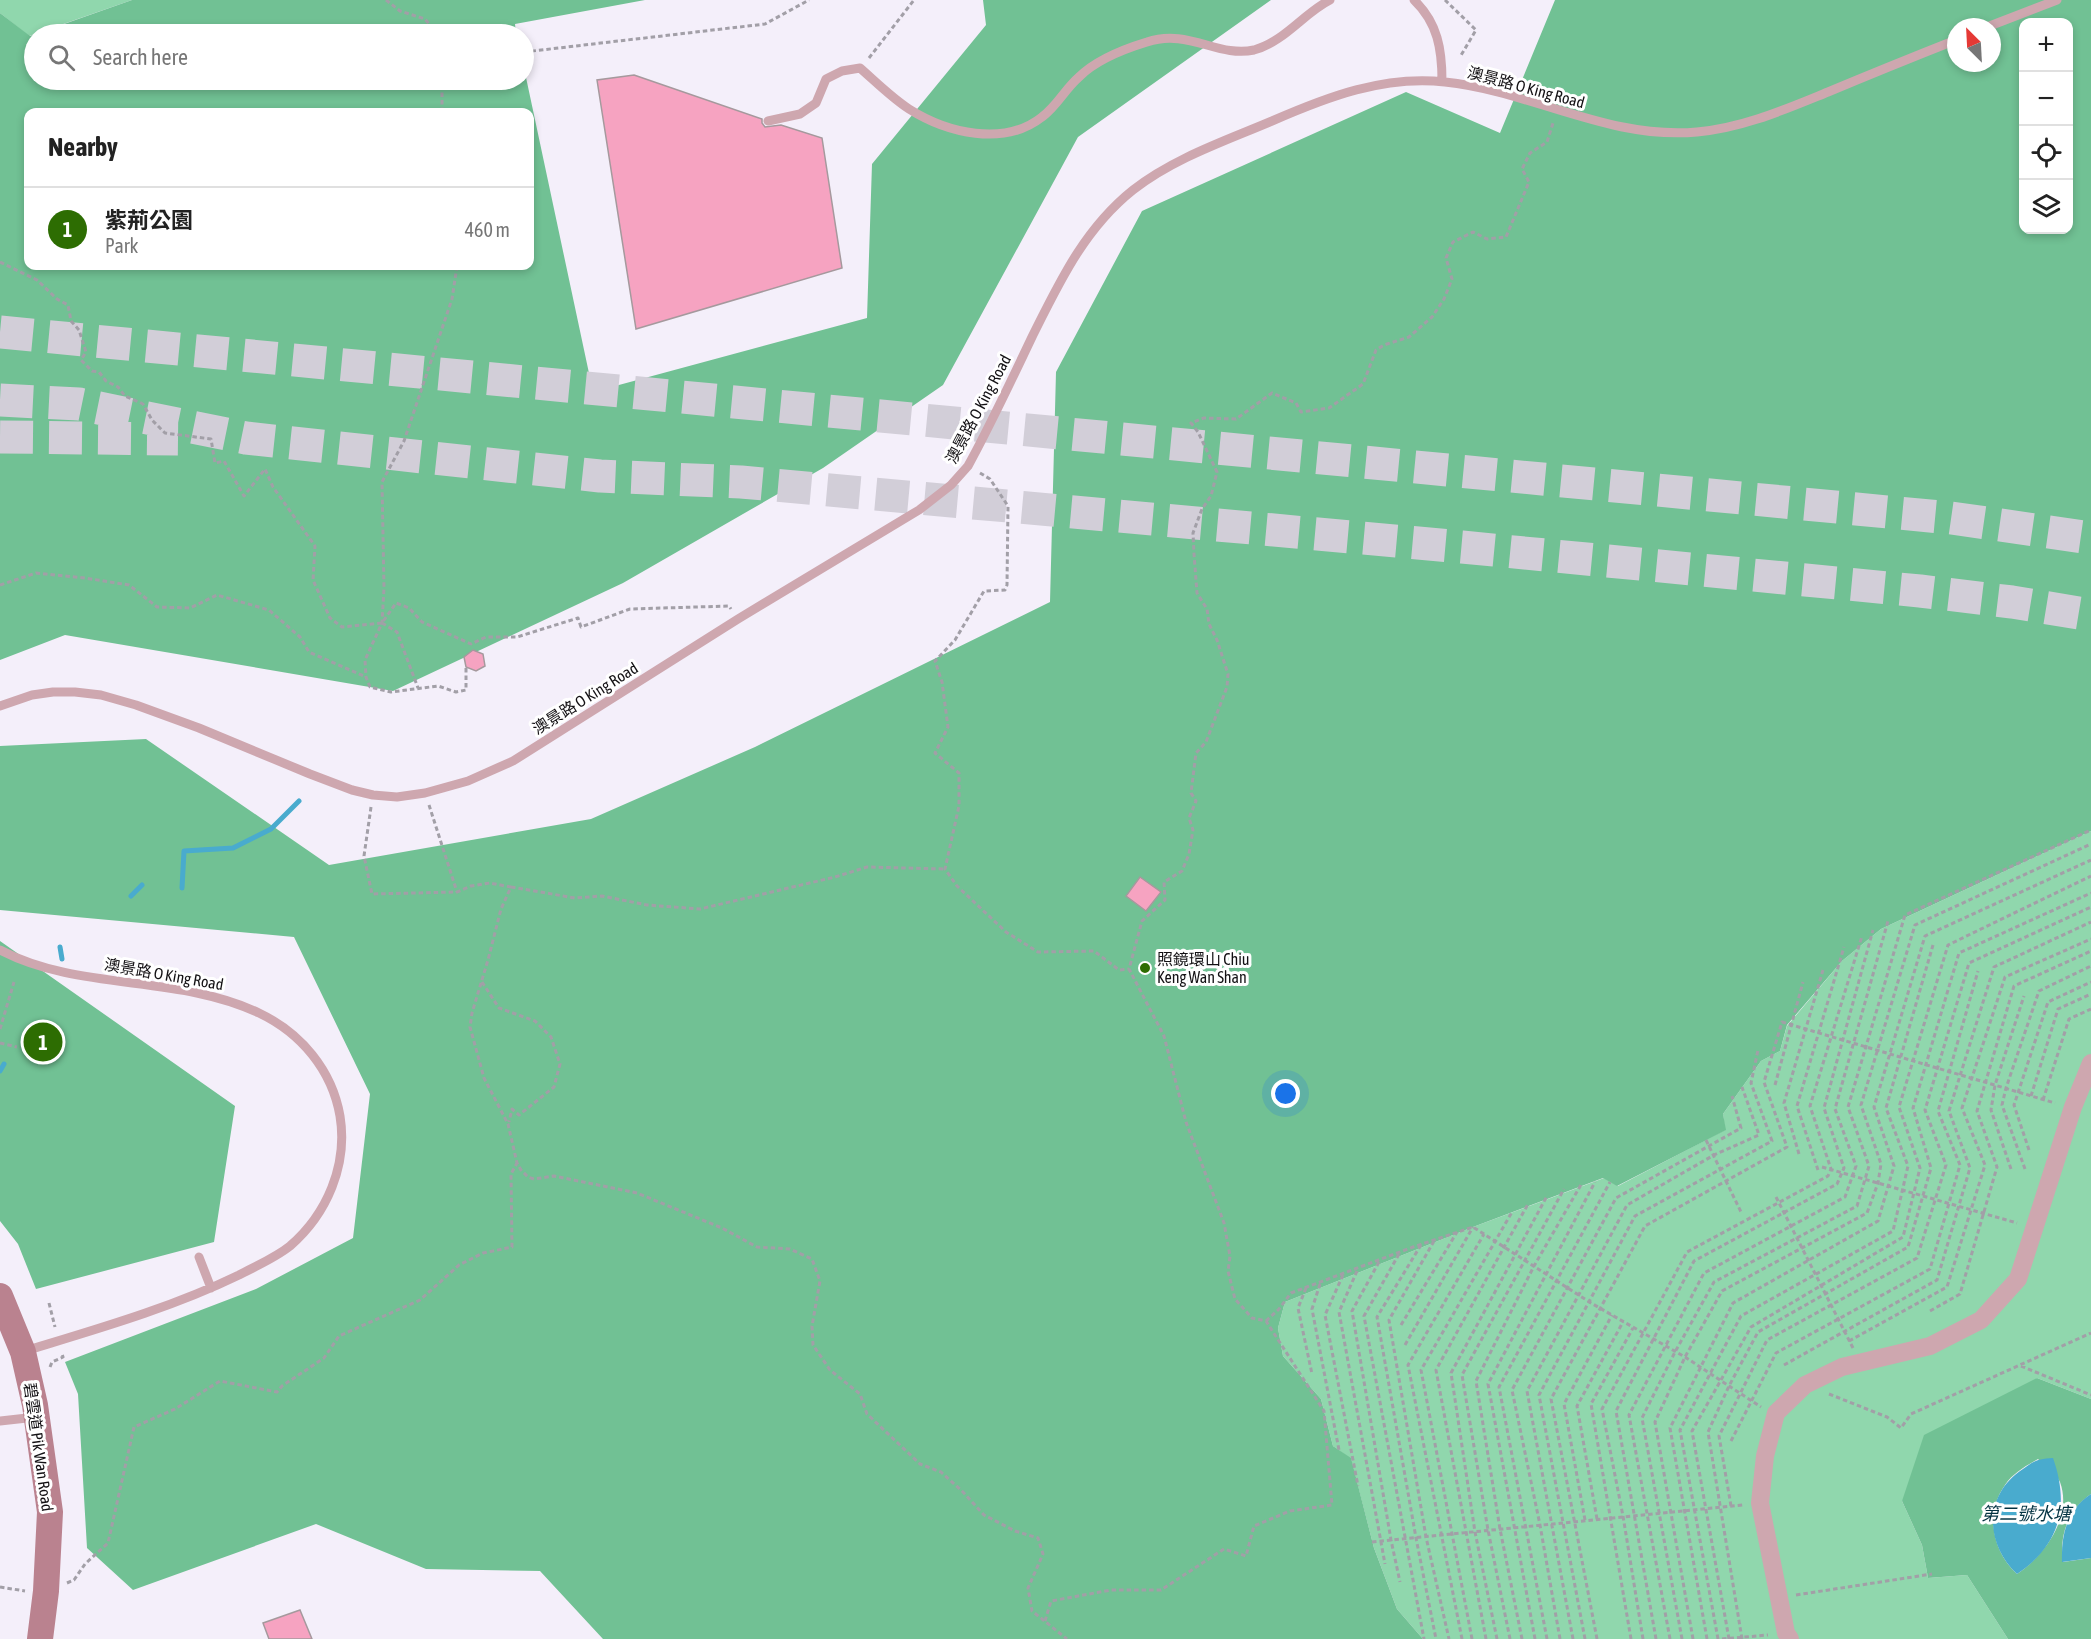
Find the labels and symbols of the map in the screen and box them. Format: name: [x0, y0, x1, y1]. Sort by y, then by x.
north arrow: [1947, 18, 2001, 72]
street label: 澳景路 O King Road: [1465, 63, 1587, 112]
street label: 澳景路 O King Road: [942, 352, 1015, 467]
street label: 澳景路 O King Road: [529, 658, 641, 738]
place label: 照鏡環山 Chiu Keng Wan Shan: [1157, 950, 1250, 987]
street label: 澳景路 O King Road: [103, 955, 225, 994]
marker: 照鏡環山 Chiu Keng Wan Shan: [1138, 961, 1152, 975]
pin: 1: [24, 1020, 63, 1064]
your location: [1271, 1079, 1300, 1108]
street label: 碧雲道 Pik Wan Road: [21, 1382, 57, 1512]
water label: 第二號水塘: [1981, 1503, 2074, 1524]

